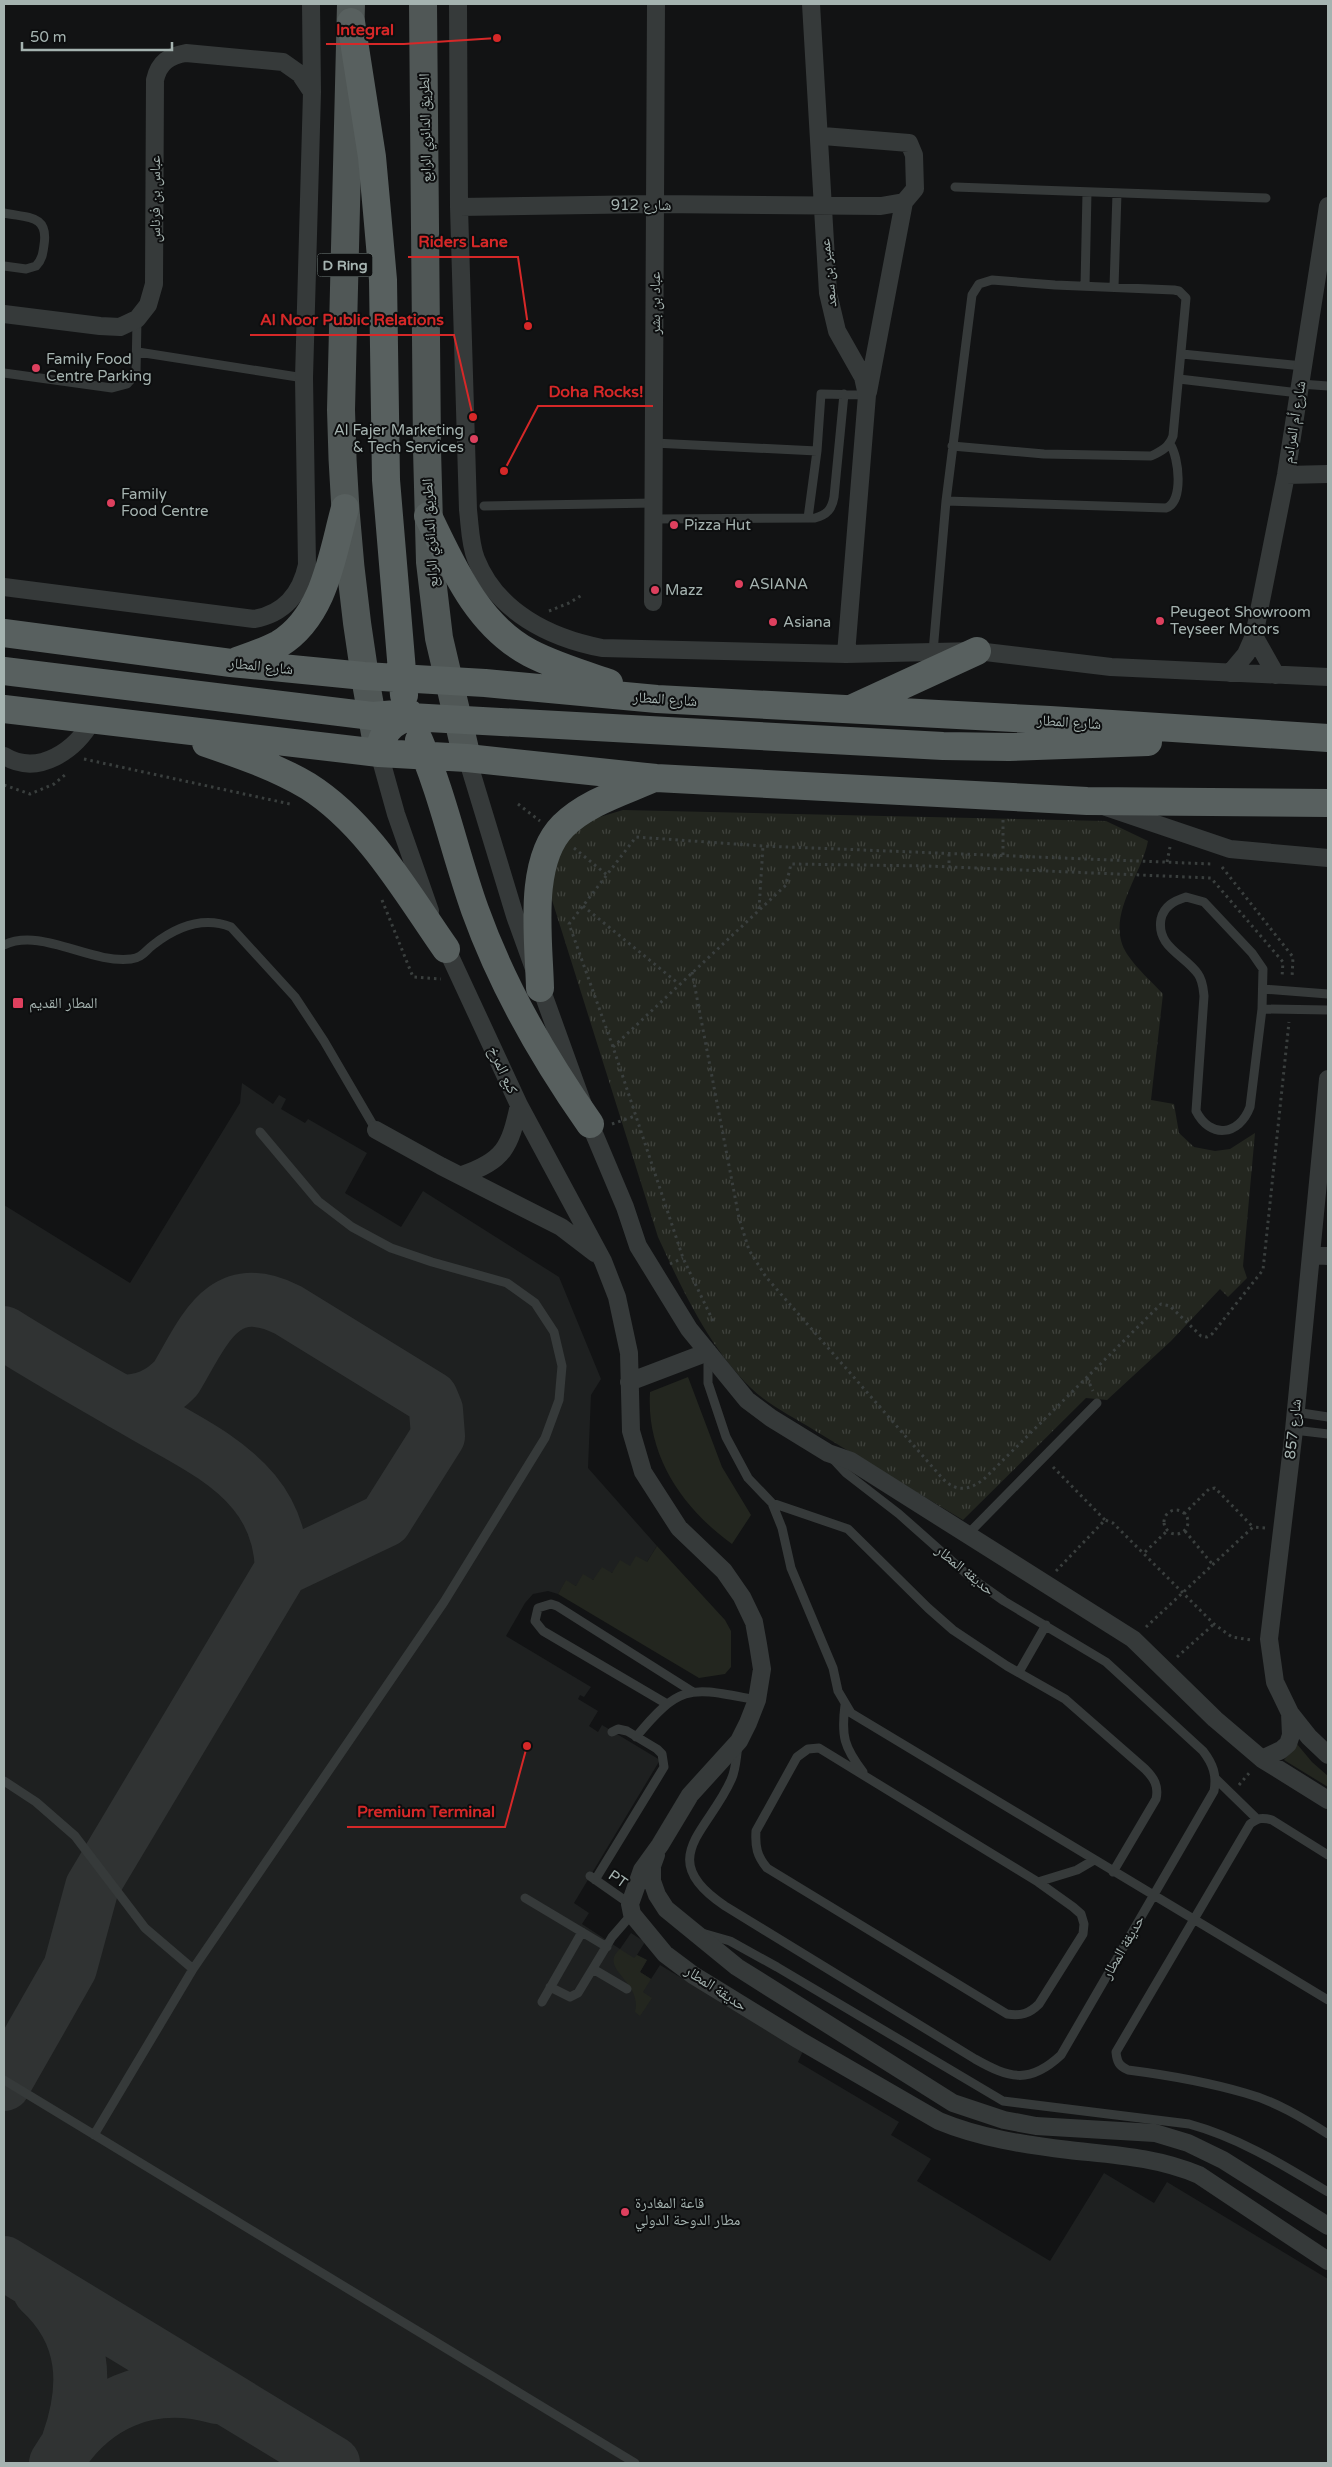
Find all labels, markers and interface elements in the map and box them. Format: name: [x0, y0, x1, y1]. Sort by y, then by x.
callout: Integral: [326, 13, 404, 44]
scale bar: [22, 20, 172, 52]
text: Integral: [336, 20, 394, 40]
text: 50 m: [30, 28, 67, 46]
street label: الطريق الدائري الرابع: [415, 73, 438, 183]
street label: عباس بن فرناس: [146, 155, 165, 243]
street label: شارع 912: [611, 196, 671, 215]
callout: Riders Lane: [408, 226, 518, 257]
text: Riders Lane: [418, 232, 508, 252]
street label: عمير بن سعد: [815, 237, 842, 308]
road number: D Ring: [318, 254, 372, 276]
street label: عباد بن بشر: [646, 271, 665, 335]
callout: Al Noor Public Relations: [250, 304, 454, 335]
text: Al Noor Public Relations: [260, 310, 444, 330]
place label: Family Food Centre Parking: [46, 350, 152, 385]
marker: Family Food Centre Parking: [30, 362, 42, 374]
callout: Doha Rocks!: [538, 375, 653, 406]
street label: شارع أم المرادم: [1279, 379, 1310, 465]
text: Doha Rocks!: [549, 382, 643, 402]
place label: Al Fajer Marketing & Tech Services: [334, 421, 464, 456]
marker: Al Fajer Marketing & Tech Services: [468, 433, 480, 445]
street label: الطريق الدائري الرابع: [418, 478, 445, 588]
place label: Family Food Centre: [121, 485, 209, 520]
marker: Family Food Centre: [105, 497, 117, 509]
place label: Pizza Hut: [684, 516, 751, 534]
marker: Pizza Hut: [668, 519, 680, 531]
place label: ASIANA: [749, 575, 808, 593]
marker: ASIANA: [733, 578, 745, 590]
place label: Mazz: [665, 581, 703, 599]
marker: Mazz: [649, 584, 661, 596]
place label: Peugeot Showroom Teyseer Motors: [1170, 603, 1311, 638]
place label: Asiana: [783, 613, 831, 631]
marker: Peugeot Showroom Teyseer Motors: [1154, 615, 1166, 627]
marker: Asiana: [767, 616, 779, 628]
street label: شارع المطار: [227, 654, 294, 679]
street label: شارع المطار: [631, 688, 698, 711]
street label: شارع المطار: [1035, 711, 1102, 734]
place label: المطار القديم: [29, 994, 98, 1013]
marker: المطار القديم: [11, 996, 25, 1010]
street label: كبع المرخ: [483, 1043, 522, 1097]
street label: شارع 857: [1281, 1398, 1306, 1460]
street label: حديقة المطار: [931, 1540, 998, 1599]
callout: Premium Terminal: [347, 1796, 505, 1827]
text: Premium Terminal: [357, 1802, 495, 1822]
street label: PT: [605, 1866, 631, 1892]
street label: حديقة المطار: [1097, 1912, 1149, 1983]
street label: حديقة المطار: [681, 1961, 751, 2015]
place label: قاعة المغادرة مطار الدوحة الدولي: [635, 2194, 740, 2232]
marker: قاعة المغادرة مطار الدوحة الدولي: [619, 2206, 631, 2218]

